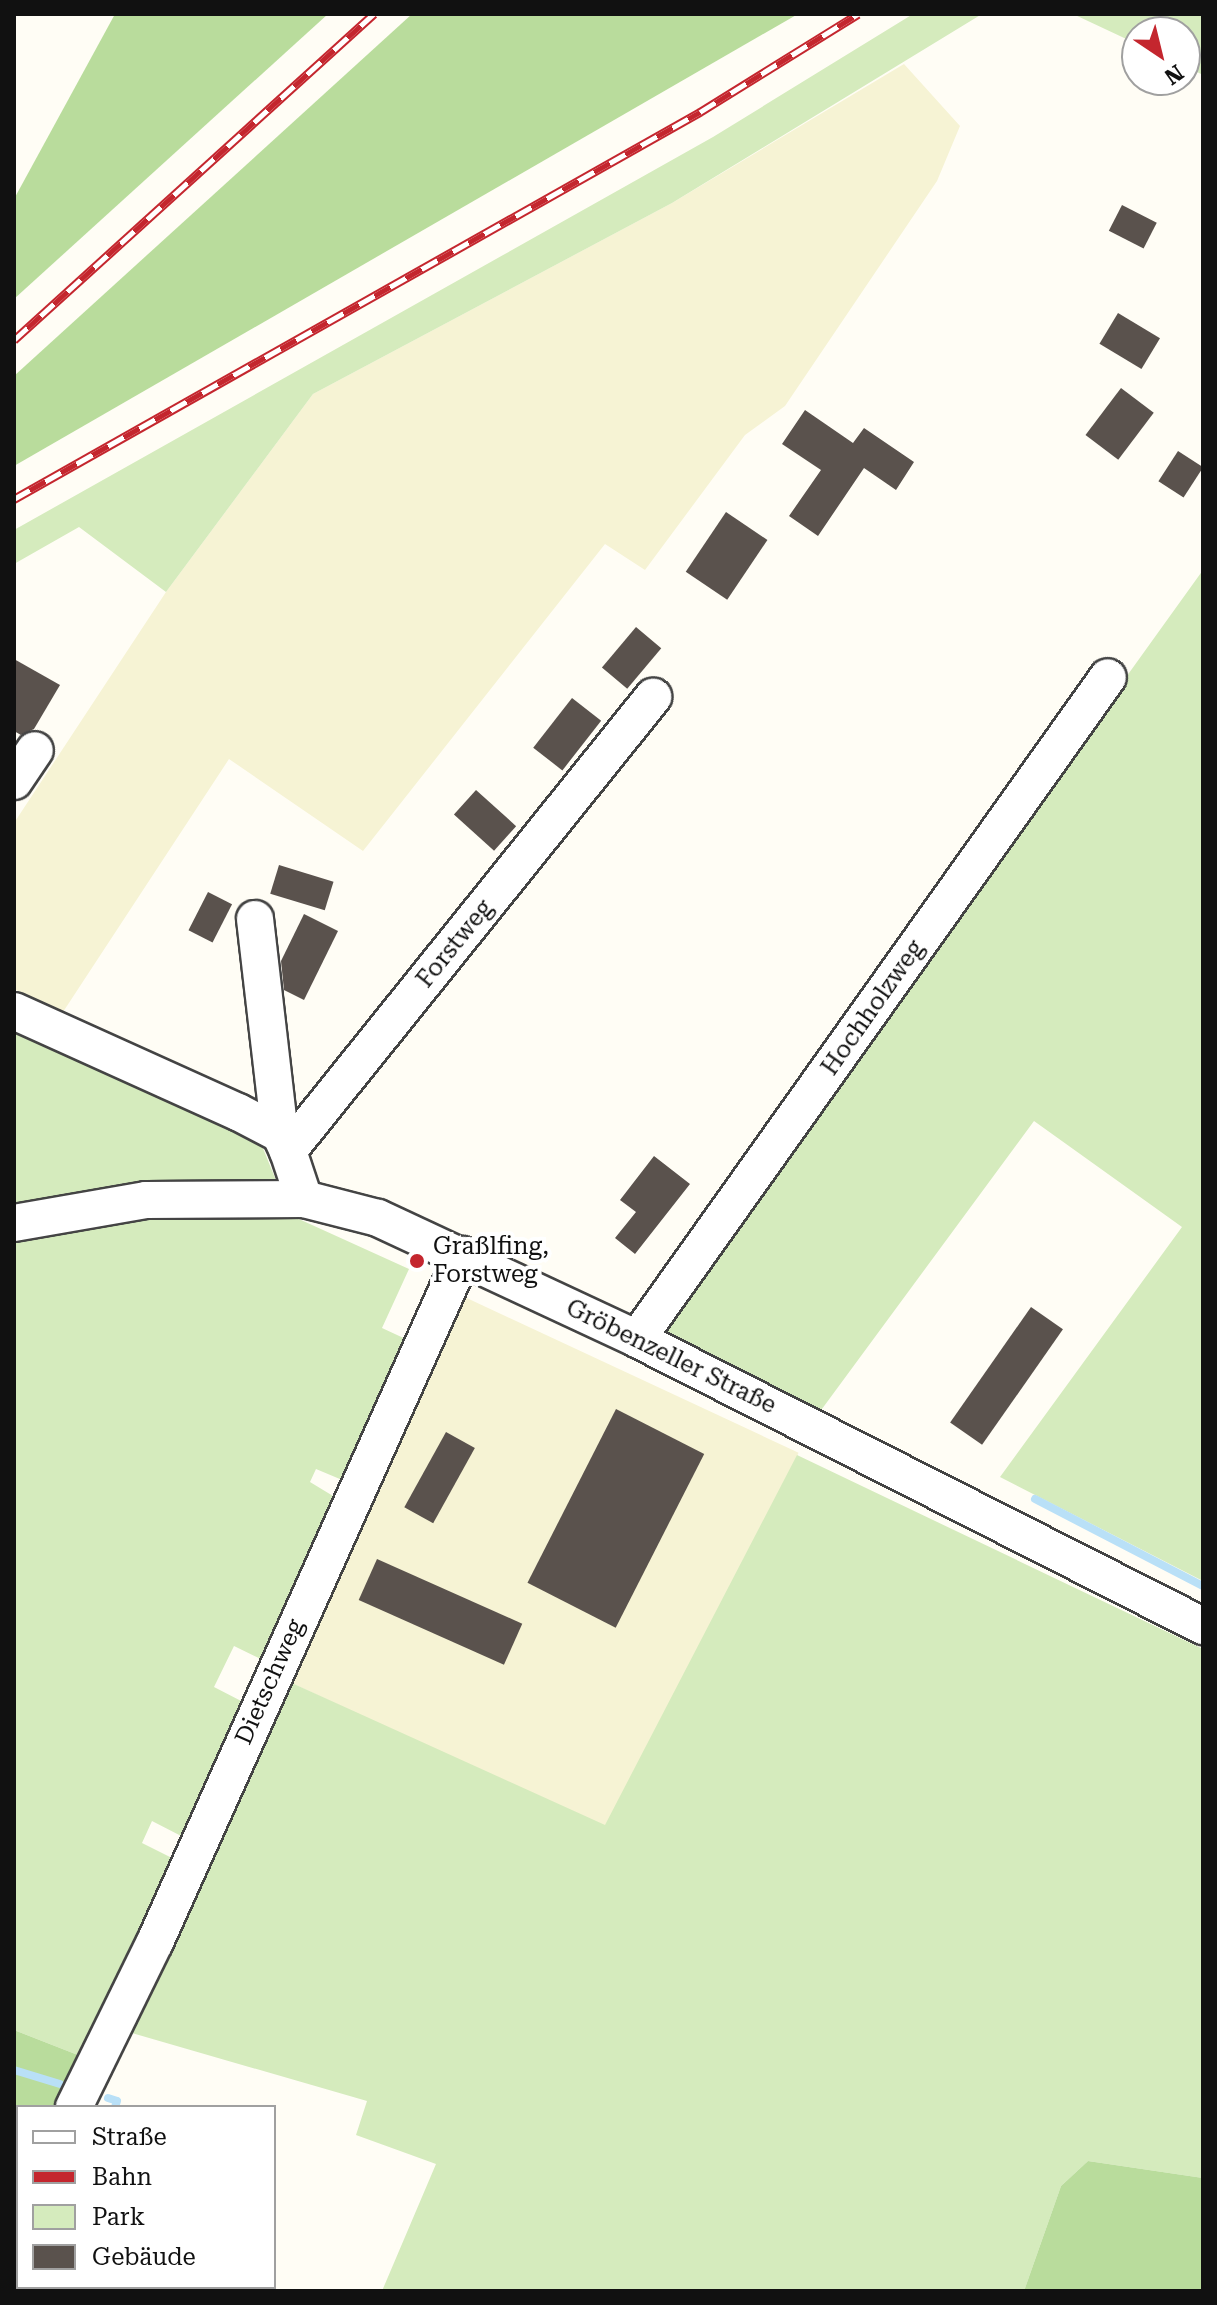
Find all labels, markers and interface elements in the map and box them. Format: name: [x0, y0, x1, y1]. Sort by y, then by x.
north arrow: [1121, 16, 1201, 96]
text: N: [1160, 59, 1188, 90]
street label: Forstweg: [411, 894, 499, 994]
street label: Hochholzweg: [816, 935, 930, 1081]
place label: Graßlfing, Forstweg: [433, 1233, 549, 1289]
marker: Graßlfing, Forstweg: [408, 1252, 426, 1270]
street label: Gröbenzeller Straße: [561, 1294, 781, 1420]
street label: Dietschweg: [230, 1615, 310, 1749]
legend: [16, 2105, 276, 2289]
text: Straße: [92, 2123, 167, 2151]
text: Bahn: [92, 2163, 152, 2191]
text: Park: [92, 2203, 145, 2231]
text: Gebäude: [92, 2243, 196, 2271]

